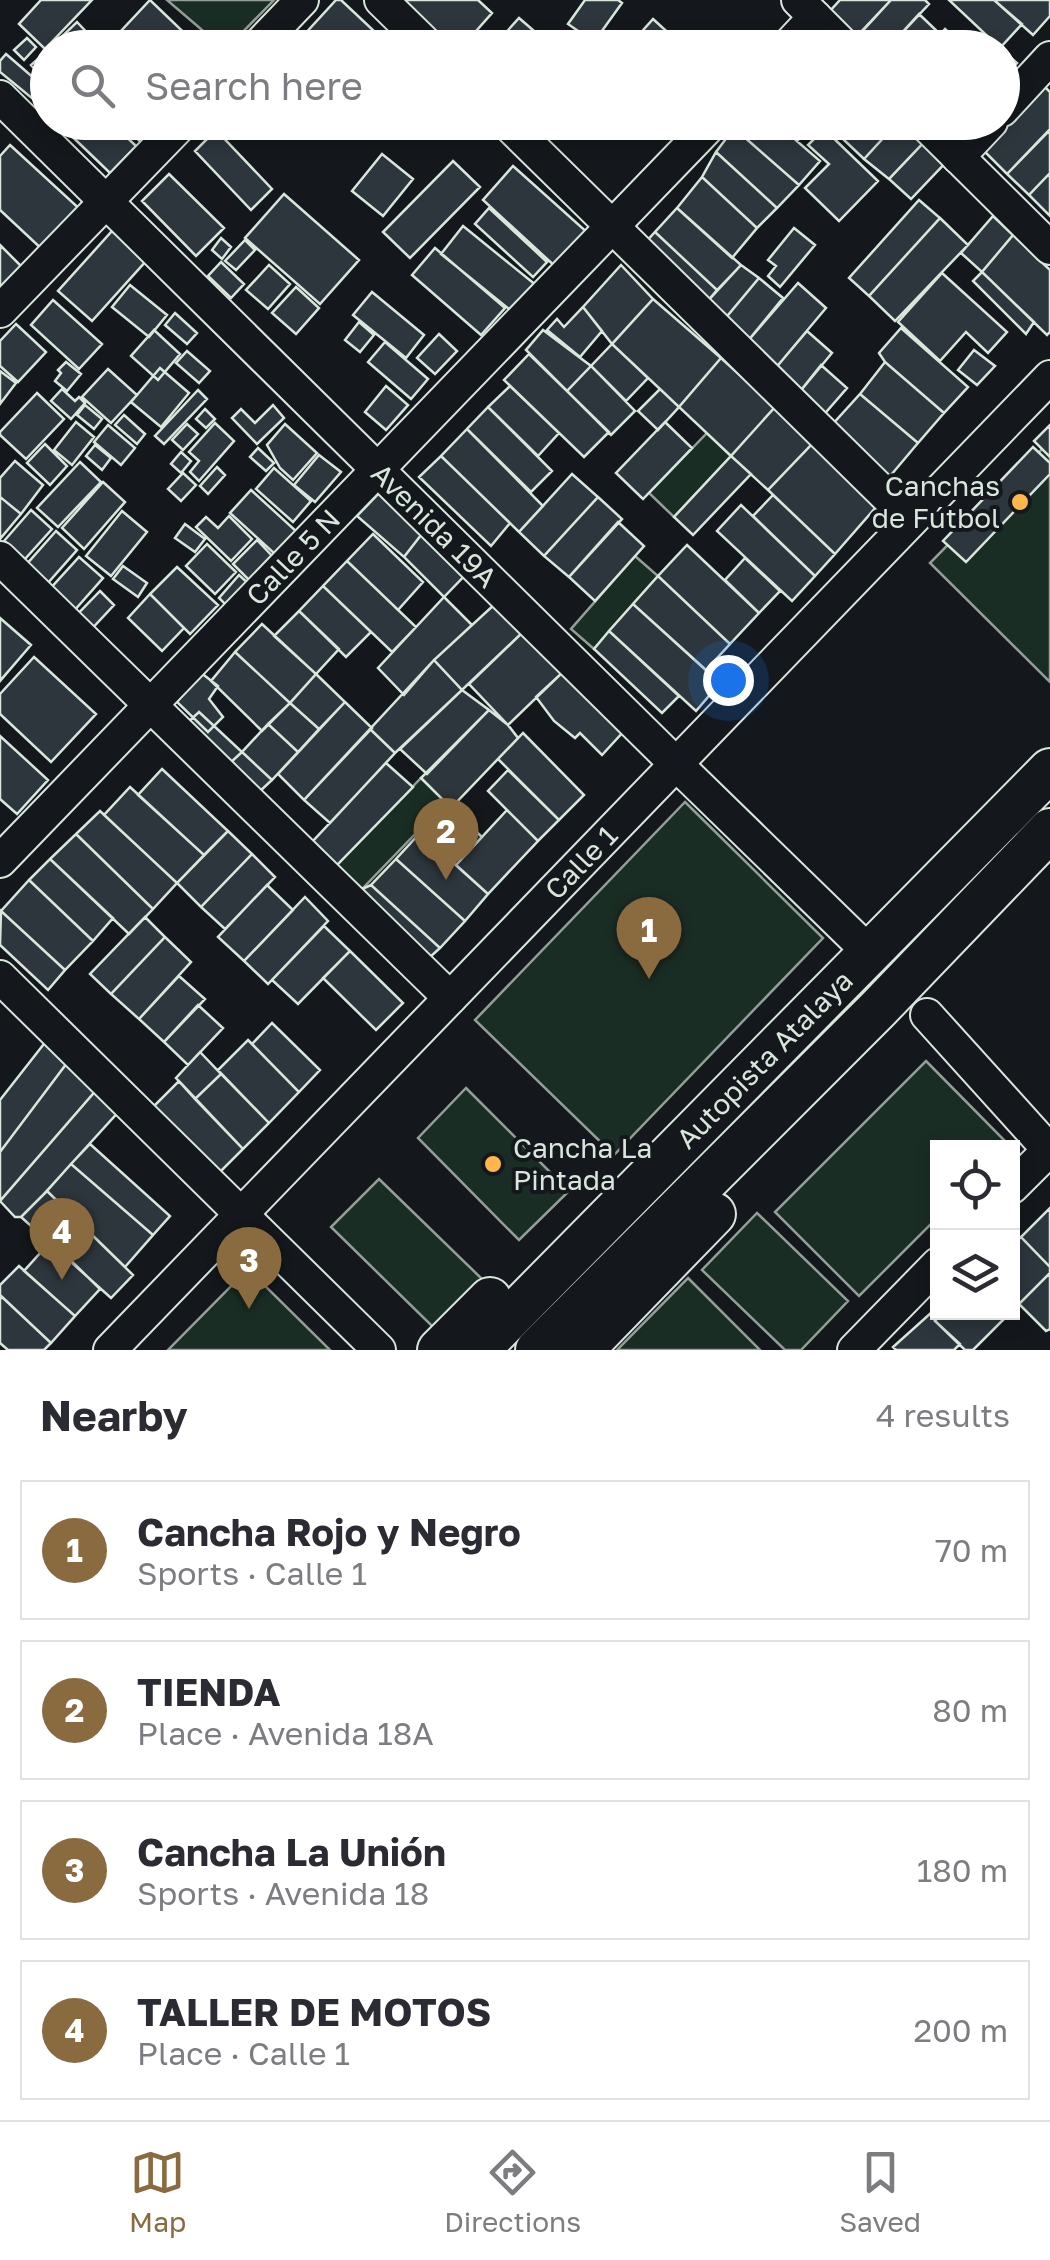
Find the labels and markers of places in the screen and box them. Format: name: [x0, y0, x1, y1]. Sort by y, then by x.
place label: Canchas de Fútbol: [872, 469, 1000, 534]
marker: Canchas de Fútbol: [1009, 491, 1031, 513]
pin: 2: [414, 798, 478, 880]
pin: 1: [616, 896, 682, 979]
place label: Cancha La Pintada: [513, 1131, 652, 1196]
marker: Cancha La Pintada: [482, 1153, 504, 1175]
pin: 4: [30, 1198, 94, 1280]
pin: 3: [216, 1226, 282, 1309]

